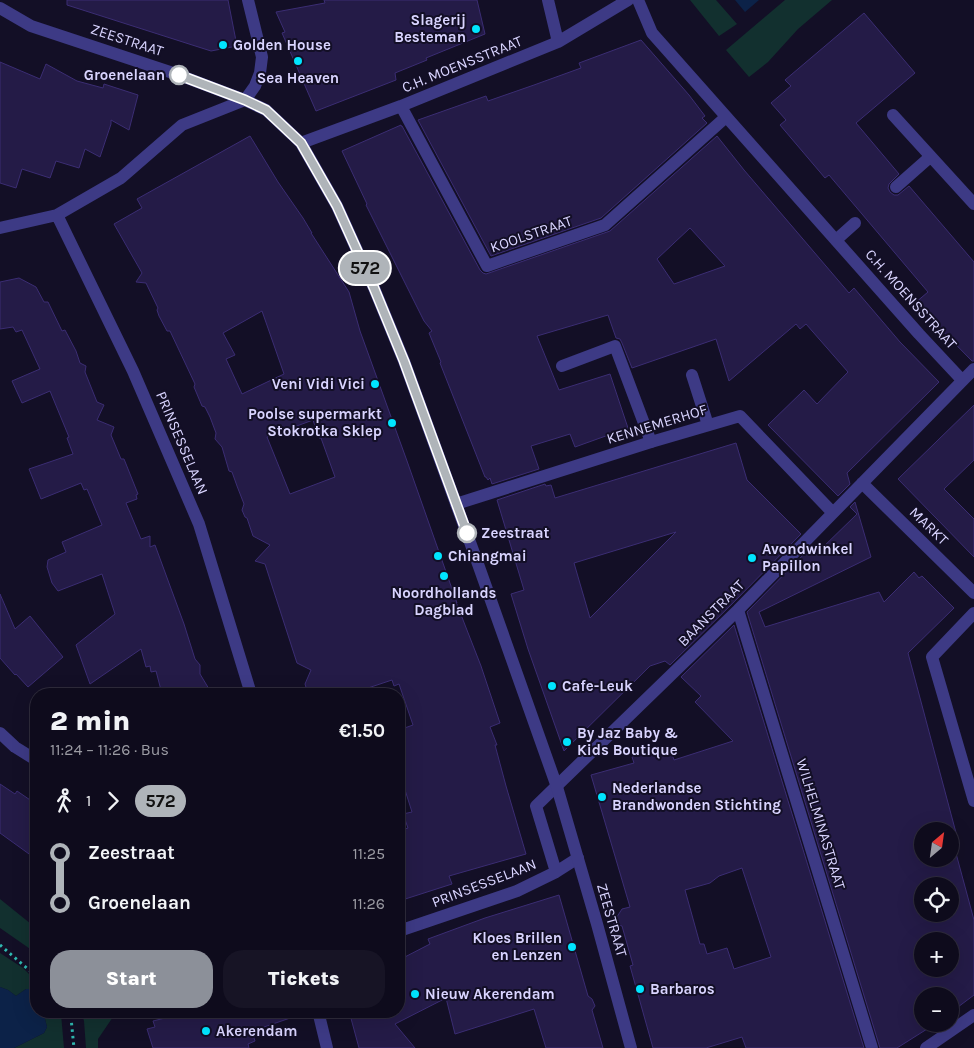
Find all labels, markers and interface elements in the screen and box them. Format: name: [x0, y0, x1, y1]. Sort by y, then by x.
place label: Slagerij Besteman: [394, 11, 466, 46]
street label: ZEESTRAAT: [88, 20, 166, 60]
marker: Slagerij Besteman: [470, 23, 482, 35]
street label: C.H. MOENSSTRAAT: [399, 31, 525, 96]
place label: Golden House: [233, 36, 331, 54]
marker: Golden House: [217, 39, 229, 51]
marker: Sea Heaven: [292, 55, 304, 67]
marker: Groenelaan: [169, 65, 189, 85]
place label: Groenelaan: [84, 66, 165, 84]
place label: Sea Heaven: [257, 69, 339, 87]
street label: KOOLSTRAAT: [488, 211, 575, 256]
street label: C.H. MOENSSTRAAT: [861, 245, 961, 353]
line badge: 572: [336, 252, 394, 284]
text: 572: [350, 257, 380, 279]
place label: Veni Vidi Vici: [272, 375, 365, 393]
marker: Veni Vidi Vici: [369, 378, 381, 390]
street label: PRINSESSELAAN: [152, 389, 212, 497]
street label: KENNEMERHOF: [604, 400, 710, 448]
place label: Poolse supermarkt Stokrotka Sklep: [248, 405, 382, 440]
marker: Poolse supermarkt Stokrotka Sklep: [386, 417, 398, 429]
street label: MARKT: [906, 503, 953, 549]
marker: Zeestraat: [457, 523, 477, 543]
place label: Zeestraat: [481, 524, 550, 542]
place label: Avondwinkel Papillon: [762, 540, 853, 575]
place label: Chiangmai: [448, 547, 527, 565]
marker: Chiangmai: [432, 550, 444, 562]
marker: Avondwinkel Papillon: [746, 552, 758, 564]
marker: Noordhollands Dagblad: [438, 570, 450, 582]
street label: BAANSTRAAT: [674, 576, 748, 650]
place label: Noordhollands Dagblad: [391, 584, 497, 619]
place label: Cafe-Leuk: [562, 677, 633, 695]
marker: Cafe-Leuk: [546, 680, 558, 692]
text: 2 min: [50, 704, 130, 737]
text: €1.50: [339, 720, 385, 742]
place label: By Jaz Baby & Kids Boutique: [577, 724, 678, 759]
marker: By Jaz Baby & Kids Boutique: [561, 736, 573, 748]
text: 11:24 – 11:26 · Bus: [50, 740, 169, 759]
street label: WILHELMINASTRAAT: [793, 756, 850, 892]
place label: Nederlandse Brandwonden Stichting: [612, 779, 781, 814]
icon: walk: [50, 787, 78, 815]
icon: forward: [99, 787, 127, 815]
text: 572: [145, 790, 176, 812]
text: 1: [86, 791, 91, 810]
marker: Nederlandse Brandwonden Stichting: [596, 791, 608, 803]
north arrow: [914, 822, 959, 868]
map controls: [914, 822, 959, 1032]
text: Zeestraat: [88, 842, 175, 864]
text: 11:25: [352, 844, 385, 863]
street label: PRINSESSELAAN: [429, 855, 539, 911]
button: locate: [914, 877, 959, 922]
street label: ZEESTRAAT: [593, 881, 631, 959]
text: Groenelaan: [88, 892, 191, 914]
text: 11:26: [352, 894, 385, 913]
place label: Kloes Brillen en Lenzen: [473, 929, 562, 964]
button: +: [914, 932, 959, 977]
marker: Kloes Brillen en Lenzen: [566, 941, 578, 953]
button: Start: [50, 950, 213, 1008]
button: Tickets: [223, 950, 385, 1008]
place label: Barbaros: [650, 980, 715, 998]
marker: Barbaros: [634, 983, 646, 995]
place label: Nieuw Akerendam: [425, 985, 555, 1003]
button: −: [914, 987, 959, 1032]
marker: Nieuw Akerendam: [409, 988, 421, 1000]
place label: Akerendam: [216, 1022, 298, 1040]
marker: Akerendam: [200, 1025, 212, 1037]

